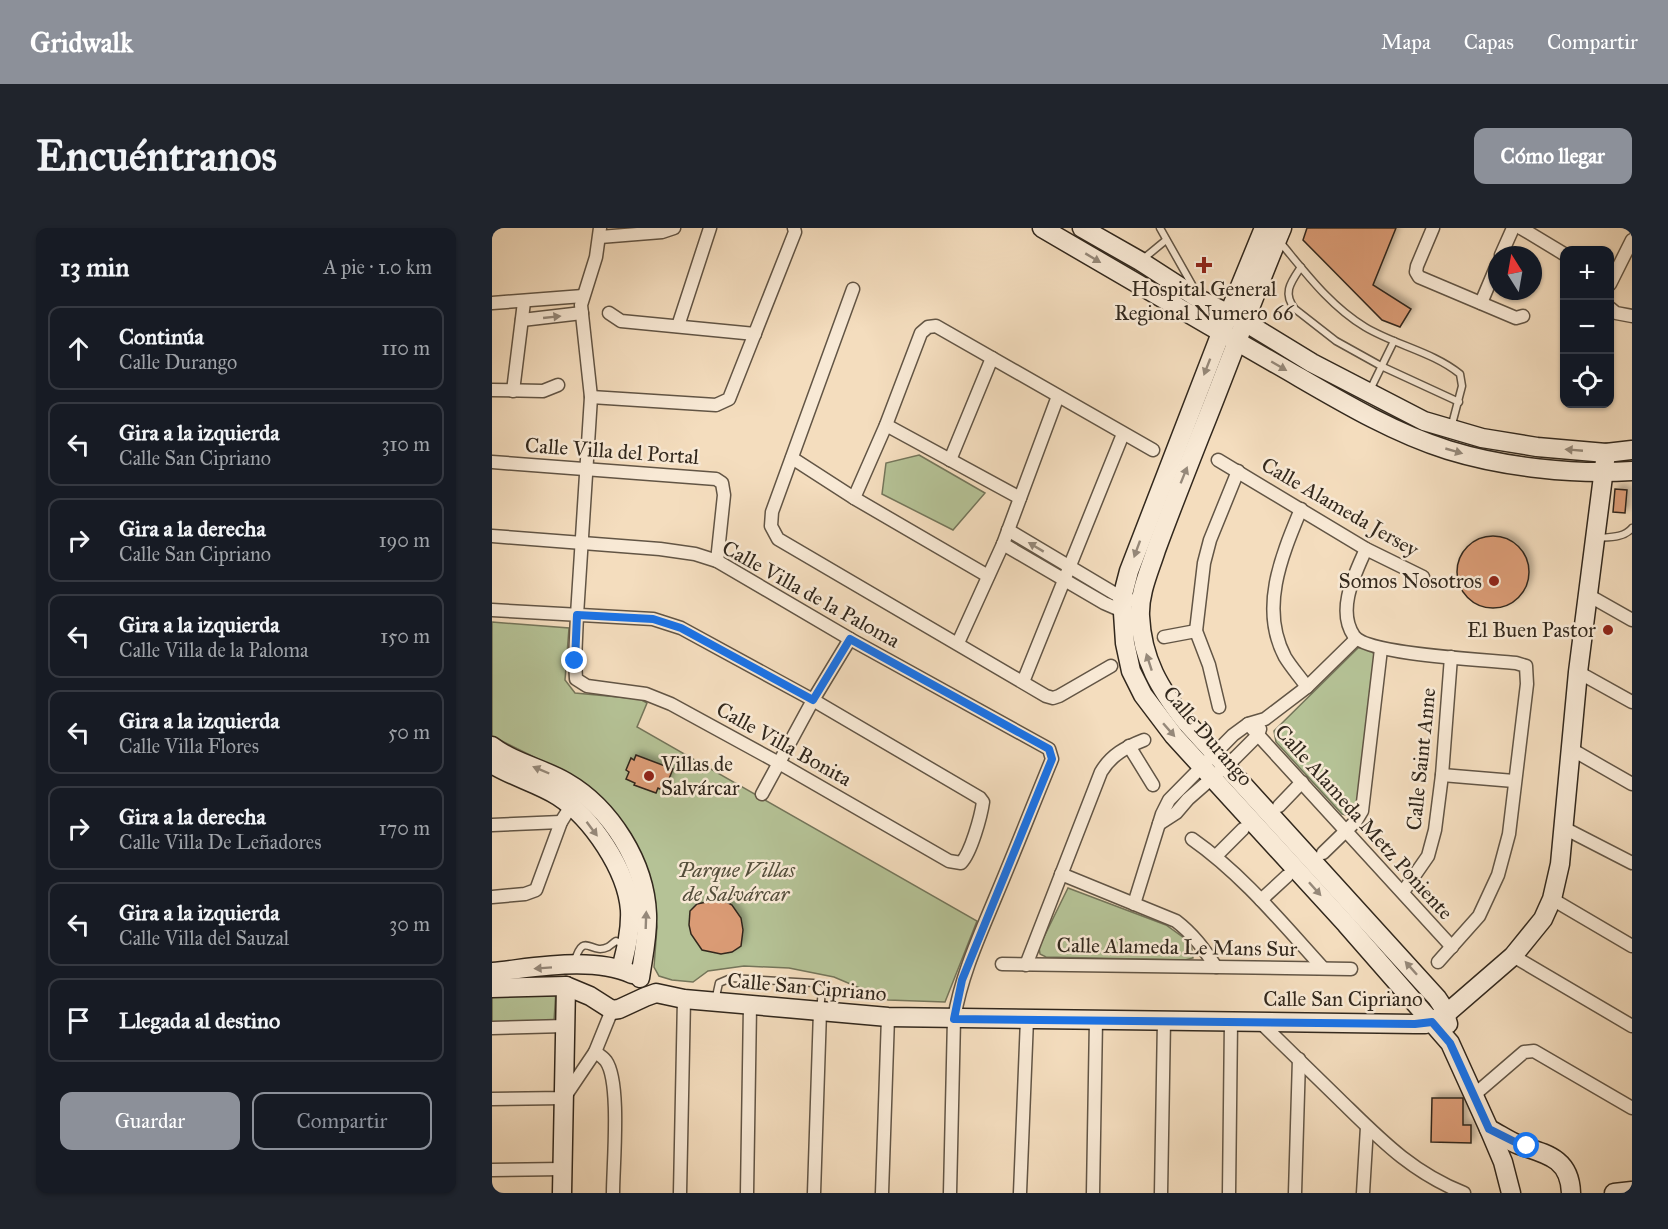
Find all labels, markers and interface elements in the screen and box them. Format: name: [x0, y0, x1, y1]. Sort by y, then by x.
text: Gridwalk: [30, 25, 133, 60]
text: Mapa: [1381, 29, 1431, 55]
text: Capas: [1464, 29, 1514, 55]
text: Compartir: [1547, 29, 1638, 55]
button: Cómo llegar: [1474, 128, 1632, 184]
text: Encuéntranos: [36, 130, 277, 182]
north arrow: [1488, 246, 1542, 300]
map controls: [1560, 246, 1614, 408]
button: +: [1560, 246, 1614, 300]
text: 13 min: [60, 251, 129, 283]
one-way arrow: [1085, 252, 1101, 263]
text: A pie · 1.0 km: [323, 255, 432, 279]
marker: Hospital General Regional Numero 66: [1195, 256, 1213, 274]
place label: Hospital General Regional Numero 66: [1114, 276, 1295, 326]
button: −: [1560, 300, 1614, 354]
one-way arrow: [542, 312, 561, 321]
text: Continúa: [119, 323, 204, 350]
icon: ahead: [62, 332, 95, 365]
text: 110 m: [382, 336, 430, 360]
text: Calle Durango: [119, 350, 237, 374]
button: locate: [1560, 354, 1614, 408]
one-way arrow: [1202, 359, 1212, 377]
one-way arrow: [1271, 361, 1288, 371]
text: Gira a la izquierda: [119, 419, 280, 446]
icon: left: [62, 428, 95, 461]
text: 310 m: [381, 432, 430, 456]
street label: Calle Villa del Portal: [524, 432, 700, 470]
one-way arrow: [1564, 445, 1583, 455]
text: Calle San Cipriano: [119, 446, 271, 470]
one-way arrow: [1445, 447, 1463, 456]
street label: Calle Alameda Jersey: [1257, 451, 1424, 563]
one-way arrow: [1179, 466, 1189, 484]
text: Gira a la derecha: [119, 515, 266, 542]
icon: right: [62, 524, 95, 557]
text: 190 m: [379, 528, 430, 552]
street label: Calle Villa de la Paloma: [718, 534, 904, 654]
one-way arrow: [1132, 540, 1141, 558]
text: Calle San Cipriano: [119, 542, 271, 566]
one-way arrow: [1027, 542, 1044, 552]
place label: Somos Nosotros: [1339, 568, 1482, 594]
marker: Somos Nosotros: [1487, 574, 1501, 588]
text: Gira a la izquierda: [119, 611, 280, 638]
place label: El Buen Pastor: [1467, 617, 1596, 643]
icon: left: [62, 620, 95, 653]
marker: El Buen Pastor: [1601, 623, 1615, 637]
text: 150 m: [380, 624, 430, 648]
text: Calle Villa de la Paloma: [119, 638, 309, 662]
route end: [561, 647, 587, 673]
one-way arrow: [1143, 653, 1153, 671]
street label: Calle Durango: [1157, 681, 1259, 792]
street label: Calle Saint Anne: [1401, 686, 1441, 832]
street label: Calle Villa Bonita: [712, 696, 856, 792]
text: Gira a la izquierda: [119, 707, 280, 734]
icon: left: [62, 716, 95, 749]
street label: Calle Alameda Metz Poniente: [1269, 719, 1459, 925]
text: 50 m: [388, 720, 430, 744]
one-way arrow: [1162, 722, 1175, 737]
text: Calle Villa Flores: [119, 734, 259, 758]
place label: Villas de Salvárcar: [660, 751, 740, 801]
one-way arrow: [531, 765, 549, 775]
marker: Villas de Salvárcar: [642, 769, 656, 783]
text: Gira a la derecha: [119, 803, 266, 830]
icon: right: [62, 812, 95, 845]
text: 170 m: [379, 816, 430, 840]
one-way arrow: [586, 822, 598, 837]
text: Calle Villa De Leñadores: [119, 830, 321, 854]
park label: Parque Villas de Salvárcar: [677, 857, 796, 907]
one-way arrow: [1308, 882, 1322, 897]
text: Gira a la izquierda: [119, 899, 280, 926]
icon: left: [62, 908, 95, 941]
one-way arrow: [642, 911, 651, 930]
text: 30 m: [389, 912, 430, 936]
text: Calle Villa del Sauzal: [119, 926, 289, 950]
street label: Calle Alameda Le Mans Sur: [1056, 932, 1298, 962]
one-way arrow: [1404, 961, 1418, 976]
one-way arrow: [534, 963, 553, 972]
street label: Calle San Cipriano: [726, 967, 888, 1007]
street label: Calle San Cipriano: [1263, 986, 1423, 1012]
icon: arrive: [62, 1004, 95, 1037]
text: Llegada al destino: [119, 1007, 280, 1034]
button: Guardar: [60, 1092, 240, 1150]
button: Compartir: [252, 1092, 432, 1150]
route start: [1513, 1132, 1539, 1158]

